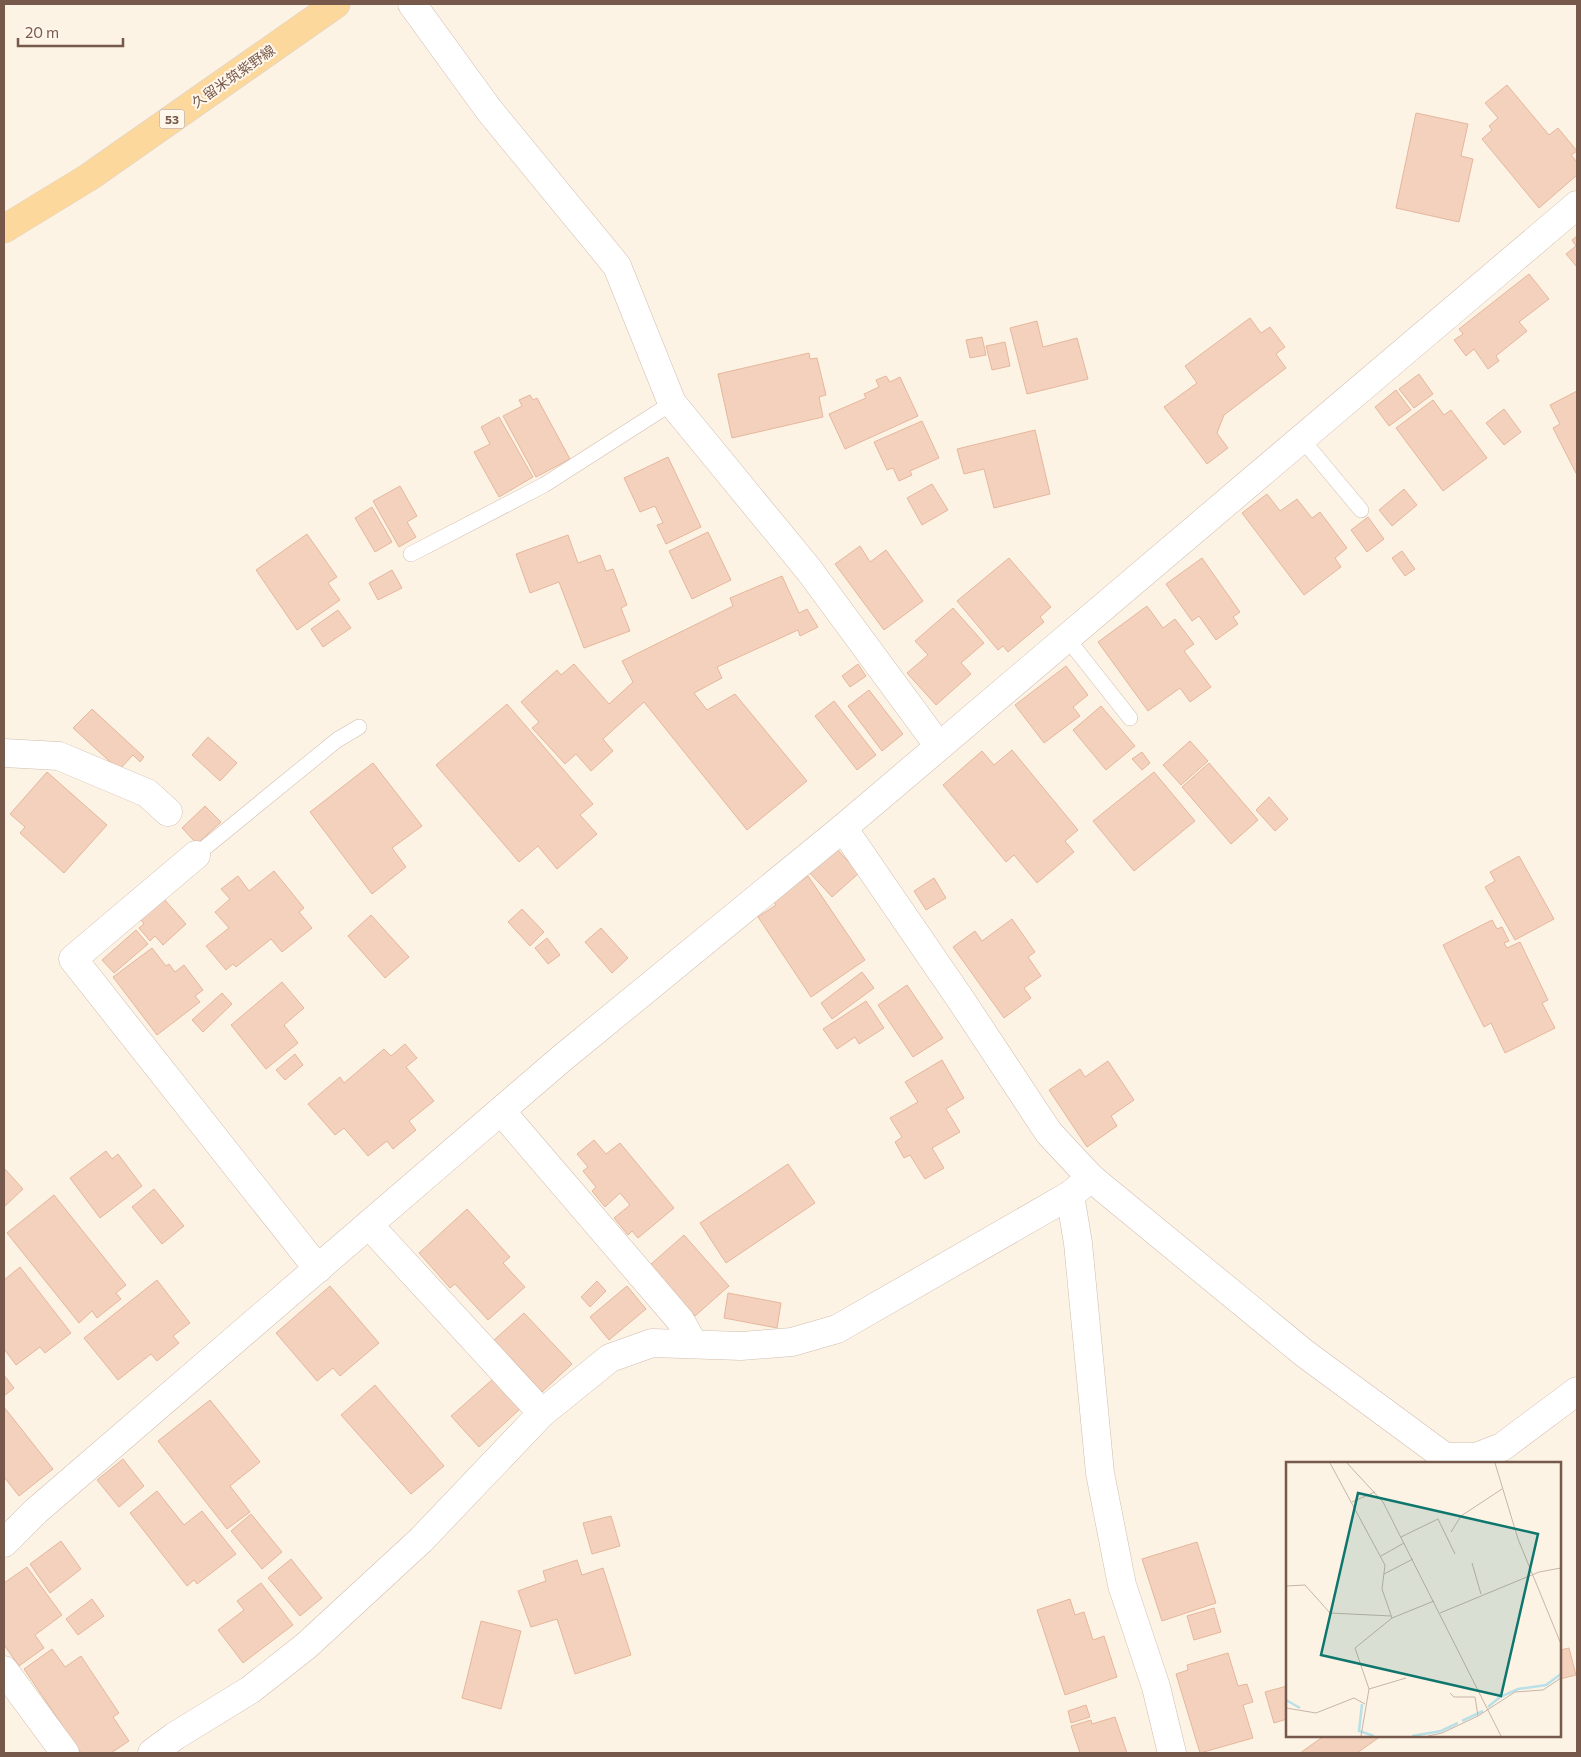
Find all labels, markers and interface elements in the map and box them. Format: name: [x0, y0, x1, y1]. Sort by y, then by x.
scale bar: [18, 15, 122, 47]
text: 20 m: [25, 23, 59, 41]
street label: 久留米筑紫野線: [188, 41, 278, 111]
road number: 53: [160, 110, 184, 128]
inset map: [1286, 1462, 1561, 1737]

